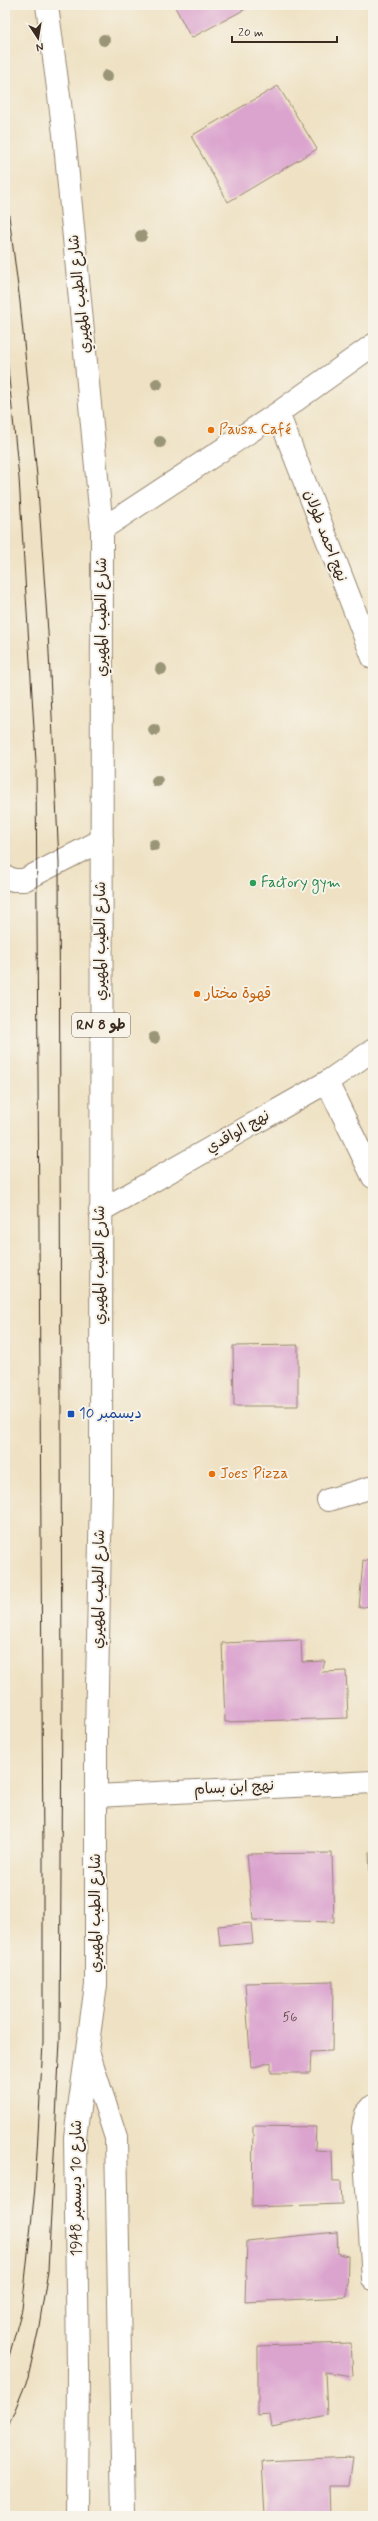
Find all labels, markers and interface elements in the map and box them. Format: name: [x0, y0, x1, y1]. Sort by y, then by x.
north arrow: [18, 18, 58, 58]
scale bar: [232, 18, 337, 44]
text: 20 m: [238, 25, 264, 41]
text: N: [35, 39, 45, 54]
street label: شارع الطيب المهيري: [64, 234, 96, 354]
place label: Pausa Café: [219, 420, 291, 440]
marker: Pausa Café: [206, 425, 216, 435]
street label: نهج احمد طولان: [298, 487, 352, 585]
street label: شارع الطيب المهيري: [92, 557, 112, 677]
place label: Factory gym: [261, 873, 341, 894]
marker: Factory gym: [248, 878, 258, 888]
street label: شارع الطيب المهيري: [91, 881, 111, 1001]
place label: قهوة مختار: [204, 984, 271, 1004]
marker: قهوة مختار: [192, 989, 202, 999]
road number: RN 8 طو: [72, 1013, 130, 1037]
street label: نهج الواقدي: [203, 1106, 273, 1158]
street label: شارع الطيب المهيري: [90, 1205, 110, 1325]
place label: 10 ديسمبر: [79, 1404, 142, 1424]
marker: 10 ديسمبر: [66, 1409, 76, 1419]
place label: Joes Pizza: [220, 1464, 288, 1484]
marker: Joes Pizza: [207, 1469, 217, 1479]
street label: شارع الطيب المهيري: [88, 1529, 110, 1649]
street label: نهج ابن بسام: [193, 1776, 275, 1800]
street label: شارع الطيب المهيري: [86, 1853, 106, 1973]
house number: 56: [283, 2009, 298, 2026]
street label: شارع 10 ديسمبر 1948: [67, 2120, 87, 2256]

